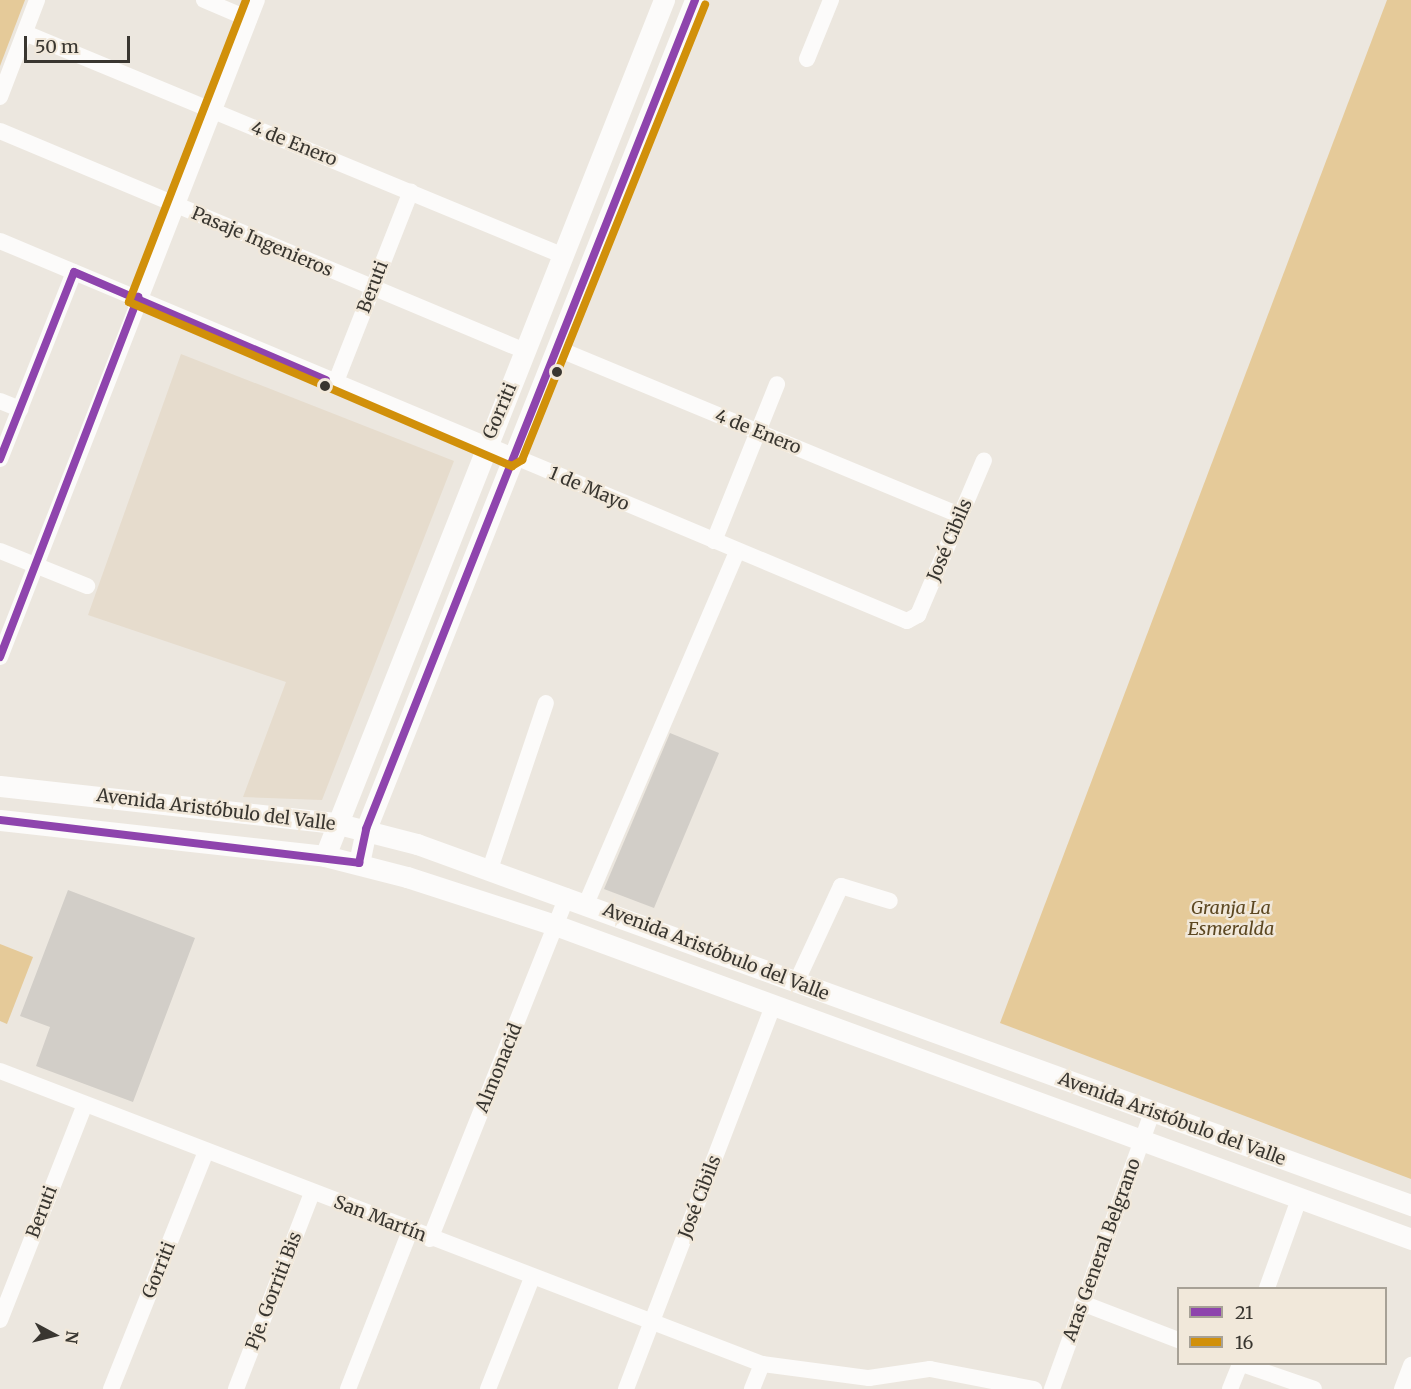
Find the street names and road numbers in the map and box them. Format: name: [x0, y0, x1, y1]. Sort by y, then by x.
street label: 4 de Enero: [248, 117, 340, 171]
street label: Pasaje Ingenieros: [188, 203, 336, 281]
street label: Beruti: [353, 258, 393, 316]
street label: Gorriti: [479, 380, 521, 442]
street label: 4 de Enero: [712, 405, 804, 459]
street label: 1 de Mayo: [546, 462, 632, 516]
street label: José Cibils: [923, 496, 977, 584]
street label: Avenida Aristóbulo del Valle: [95, 785, 337, 835]
street label: Avenida Aristóbulo del Valle: [600, 899, 832, 1005]
street label: Almonacid: [471, 1020, 527, 1116]
street label: Avenida Aristóbulo del Valle: [1055, 1068, 1289, 1170]
street label: José Cibils: [674, 1152, 726, 1242]
street label: Aras General Belgrano: [1059, 1155, 1145, 1345]
street label: Beruti: [22, 1183, 62, 1241]
street label: San Martín: [331, 1191, 429, 1247]
street label: Pje. Gorriti Bis: [242, 1229, 306, 1353]
street label: Gorriti: [138, 1239, 180, 1301]

